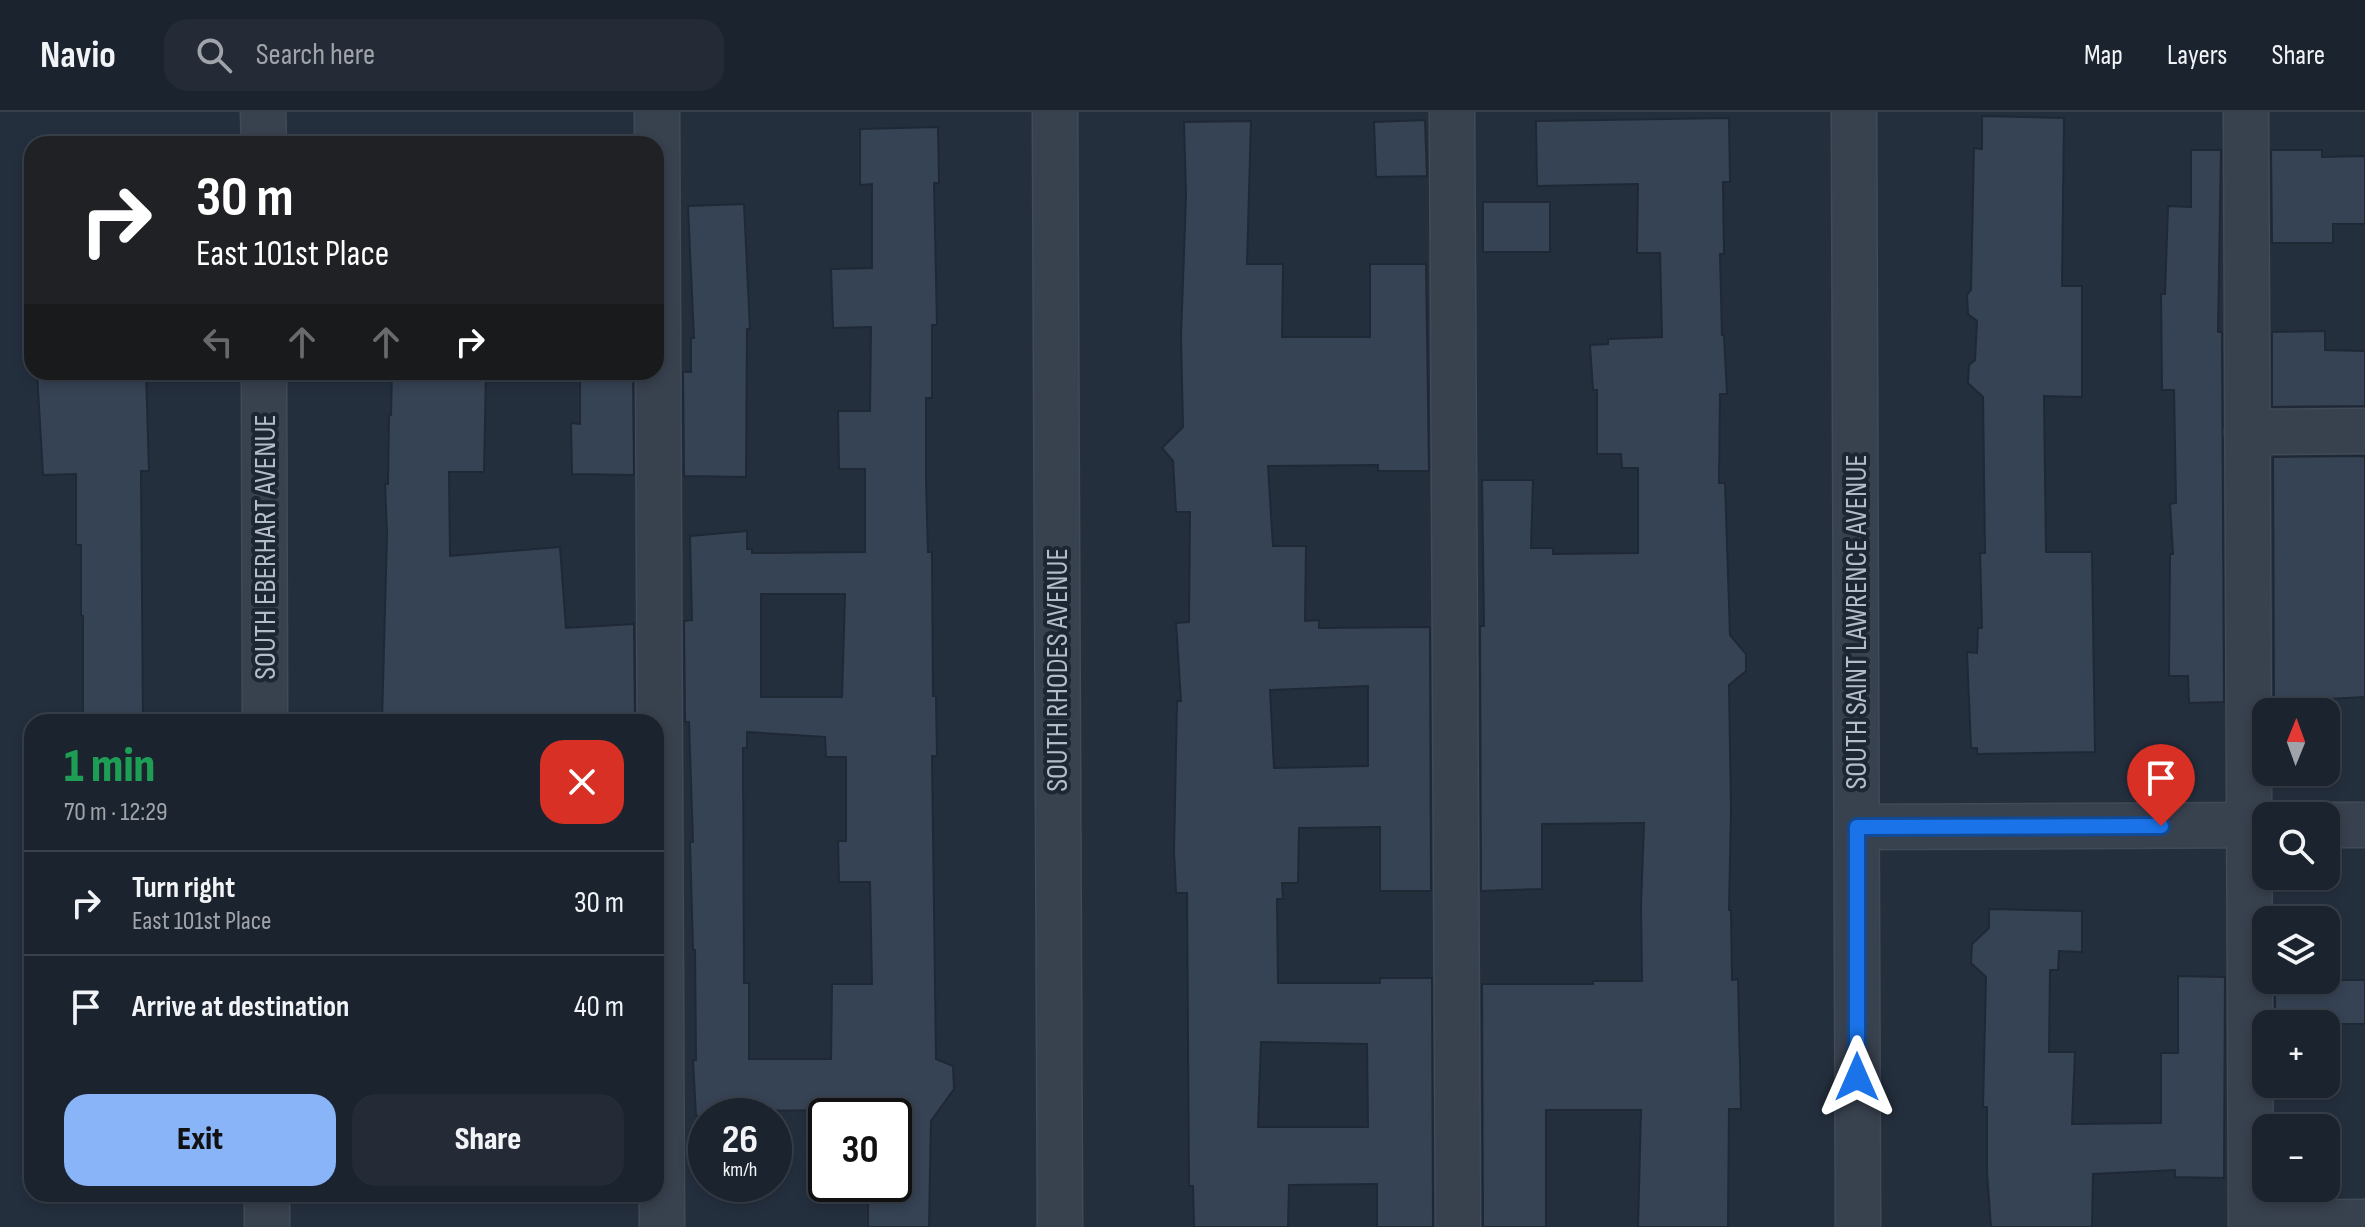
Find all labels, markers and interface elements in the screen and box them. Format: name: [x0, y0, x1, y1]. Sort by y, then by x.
search box: [164, 19, 724, 91]
text: Navio: [40, 33, 116, 78]
icon: search: [192, 33, 236, 77]
text: Search here: [256, 37, 375, 73]
text: Map: [2084, 39, 2123, 72]
text: Layers: [2167, 39, 2227, 72]
text: Share: [2271, 39, 2325, 72]
text: 30 m: [196, 165, 294, 232]
icon: right: [64, 168, 168, 272]
text: East 101st Place: [196, 233, 389, 276]
icon: left: [196, 320, 240, 364]
icon: ahead: [280, 320, 324, 364]
icon: ahead: [364, 320, 408, 364]
icon: right: [448, 320, 492, 364]
street label: SOUTH EBERHART AVENUE: [248, 414, 284, 680]
street label: SOUTH SAINT LAWRENCE AVENUE: [1839, 454, 1875, 790]
street label: SOUTH RHODES AVENUE: [1040, 548, 1076, 792]
north arrow: [2252, 698, 2340, 786]
map controls: [2252, 698, 2340, 1202]
text: 1 min: [64, 738, 155, 795]
button: close: [540, 740, 624, 824]
pin: [2127, 744, 2195, 826]
icon: arrive: [2139, 756, 2183, 800]
text: 70 m · 12:29: [64, 797, 167, 828]
button: search: [2252, 802, 2340, 890]
text: Turn right: [132, 870, 235, 906]
icon: right: [64, 881, 108, 925]
text: 30 m: [574, 885, 624, 921]
text: East 101st Place: [132, 906, 272, 937]
button: layers: [2252, 906, 2340, 994]
icon: arrive: [64, 985, 108, 1029]
text: Arrive at destination: [132, 989, 349, 1025]
text: 40 m: [574, 989, 624, 1025]
button: +: [2252, 1010, 2340, 1098]
position arrow: [1815, 1035, 1899, 1119]
button: Exit: [64, 1094, 336, 1186]
button: Share: [352, 1094, 624, 1186]
speed limit sign: 30: [808, 1098, 912, 1202]
button: −: [2252, 1114, 2340, 1202]
text: 26: [722, 1116, 758, 1164]
text: km/h: [723, 1158, 757, 1182]

